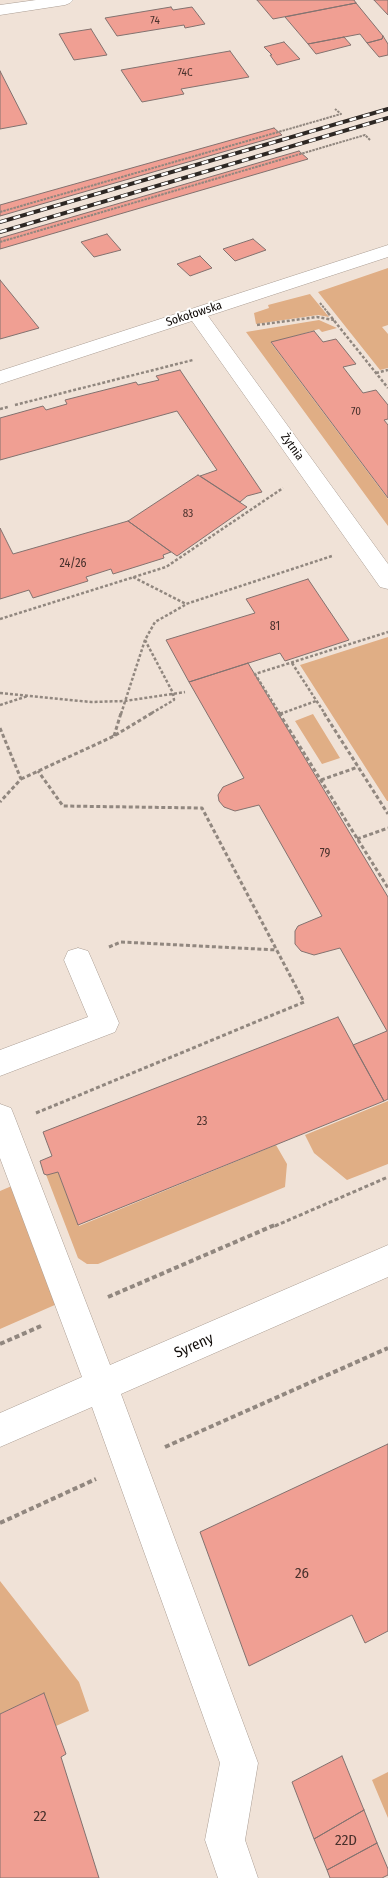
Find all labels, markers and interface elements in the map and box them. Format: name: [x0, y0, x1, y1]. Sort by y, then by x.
house number: 74: [150, 14, 160, 28]
house number: 74C: [177, 66, 193, 80]
street label: Sokołowska: [164, 298, 224, 330]
house number: 70: [351, 405, 361, 419]
street label: Żytnia: [277, 431, 307, 463]
house number: 83: [183, 507, 193, 521]
house number: 24/26: [60, 557, 86, 571]
house number: 81: [270, 620, 280, 634]
house number: 79: [320, 847, 330, 861]
house number: 23: [197, 1115, 207, 1129]
street label: Syreny: [172, 1330, 216, 1362]
house number: 26: [295, 1565, 309, 1583]
house number: 22: [33, 1808, 47, 1826]
house number: 22D: [335, 1832, 357, 1850]

